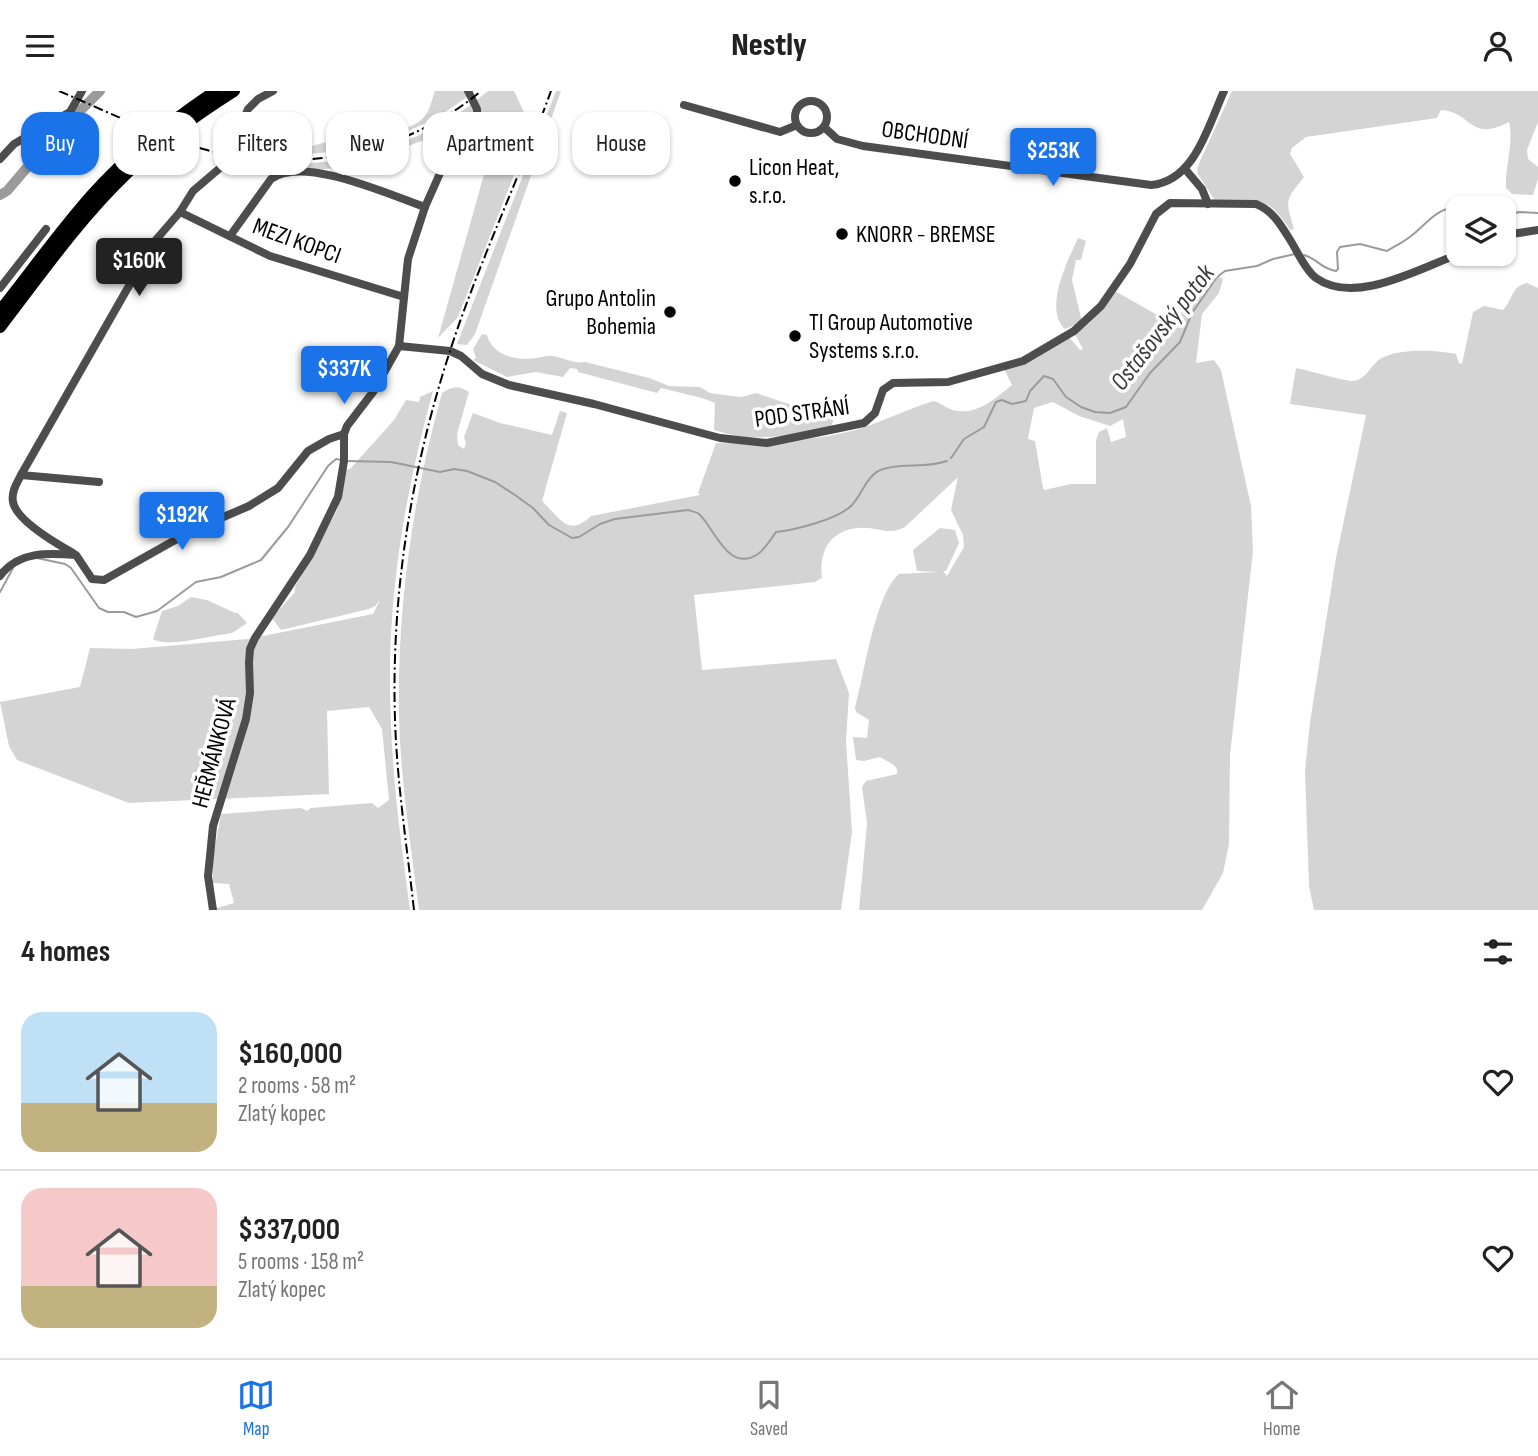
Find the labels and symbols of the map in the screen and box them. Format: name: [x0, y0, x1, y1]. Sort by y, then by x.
street label: OBCHODNÍ: [880, 115, 970, 155]
pin: $253K: [1004, 129, 1102, 188]
place label: Licon Heat, s.r.o.: [749, 153, 839, 210]
marker: Licon Heat, s.r.o.: [727, 173, 743, 189]
street label: MEZI KOPCI: [249, 212, 345, 270]
place label: KNORR - BREMSE: [856, 220, 996, 249]
marker: KNORR - BREMSE: [834, 226, 850, 242]
pin: $160K: [90, 239, 188, 298]
water label: Ostašovský potok: [1104, 258, 1222, 397]
place label: Grupo Antolin Bohemia: [545, 284, 656, 341]
marker: Grupo Antolin Bohemia: [662, 304, 678, 320]
place label: TI Group Automotive Systems s.r.o.: [809, 308, 973, 365]
marker: TI Group Automotive Systems s.r.o.: [787, 328, 803, 344]
pin: $337K: [295, 347, 393, 406]
street label: POD STRÁNÍ: [753, 392, 852, 434]
pin: $192K: [133, 493, 231, 552]
street label: HEŘMÁNKOVÁ: [185, 694, 243, 811]

